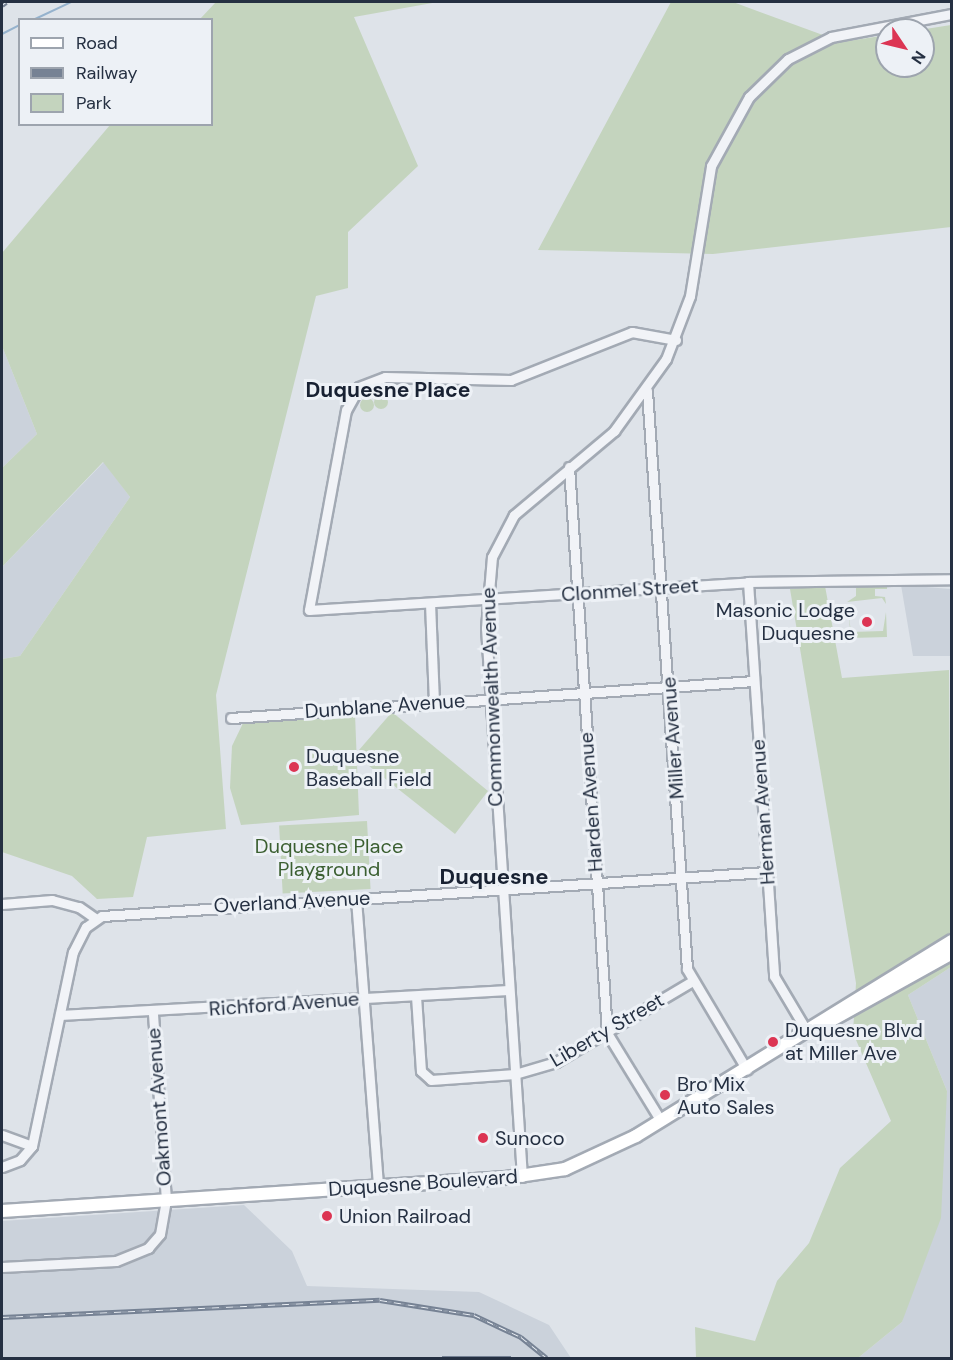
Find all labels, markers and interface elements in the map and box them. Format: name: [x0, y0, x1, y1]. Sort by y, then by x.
legend: [18, 18, 213, 126]
north arrow: [875, 18, 935, 78]
text: Road: [76, 31, 118, 55]
text: N: [907, 47, 930, 68]
text: Railway: [76, 61, 138, 85]
text: Park: [76, 91, 112, 115]
district label: Duquesne Place: [305, 377, 471, 403]
street label: Clonmel Street: [560, 573, 700, 607]
street label: Commonwealth Avenue: [476, 587, 508, 807]
place label: Masonic Lodge Duquesne: [716, 598, 855, 645]
marker: Masonic Lodge Duquesne: [860, 615, 874, 629]
street label: Miller Avenue: [657, 676, 689, 800]
street label: Dunblane Avenue: [304, 688, 466, 724]
street label: Harden Avenue: [574, 731, 608, 873]
street label: Herman Avenue: [746, 738, 780, 886]
place label: Duquesne Baseball Field: [306, 744, 432, 791]
marker: Duquesne Baseball Field: [287, 760, 301, 774]
park label: Duquesne Place Playground: [255, 834, 403, 881]
district label: Duquesne: [440, 864, 548, 890]
street label: Overland Avenue: [213, 886, 371, 918]
street label: Richford Avenue: [208, 987, 360, 1021]
street label: Liberty Street: [546, 988, 668, 1072]
place label: Duquesne Blvd at Miller Ave: [785, 1018, 923, 1065]
street label: Oakmont Avenue: [141, 1027, 177, 1187]
marker: Duquesne Blvd at Miller Ave: [766, 1035, 780, 1049]
place label: Bro Mix Auto Sales: [677, 1072, 775, 1119]
marker: Bro Mix Auto Sales: [658, 1088, 672, 1102]
place label: Sunoco: [495, 1126, 565, 1150]
marker: Sunoco: [476, 1131, 490, 1145]
street label: Duquesne Boulevard: [327, 1164, 519, 1202]
place label: Union Railroad: [339, 1204, 471, 1228]
marker: Union Railroad: [320, 1209, 334, 1223]

